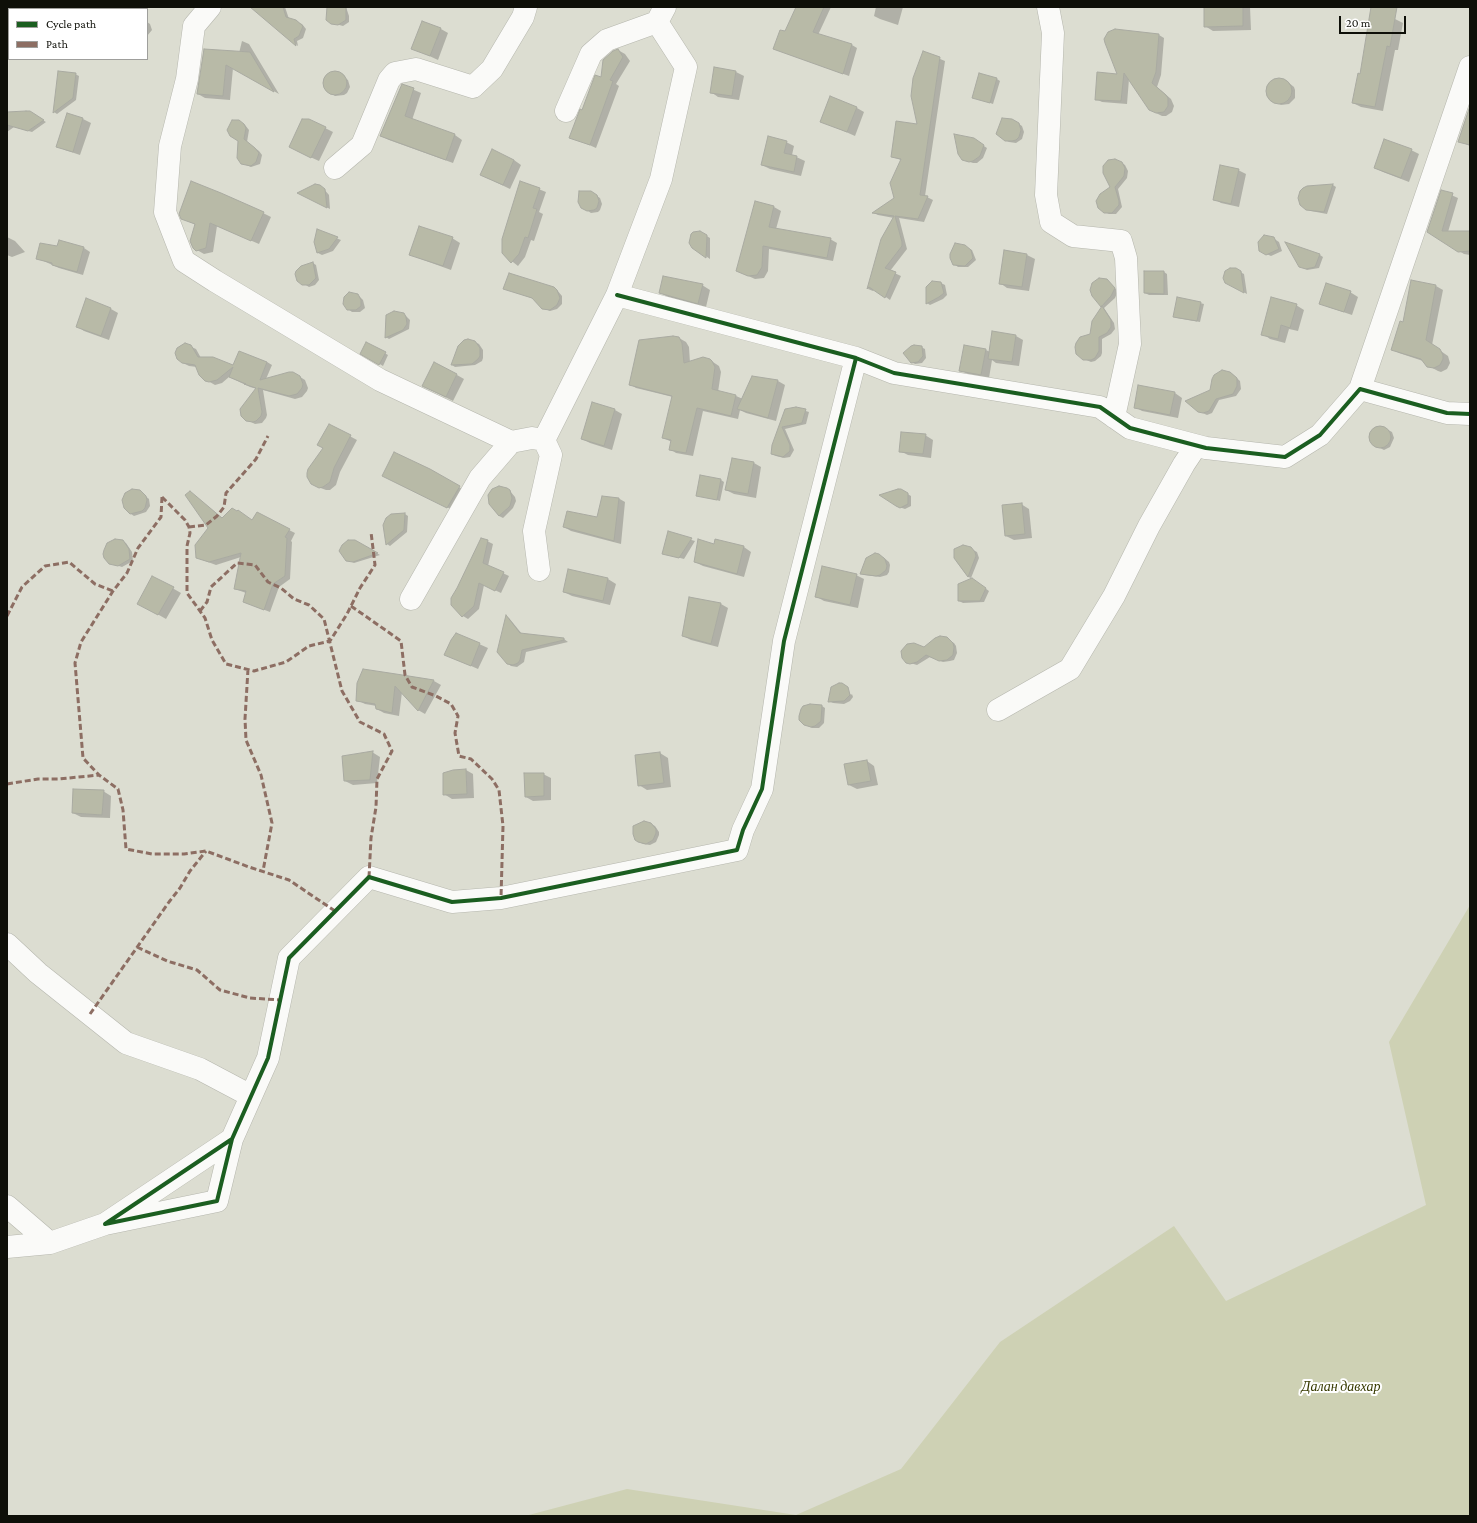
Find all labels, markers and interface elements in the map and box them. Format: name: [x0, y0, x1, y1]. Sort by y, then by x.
legend: [8, 8, 148, 60]
scale bar: [1341, 8, 1408, 34]
text: 20 m: [1346, 16, 1370, 30]
text: Cycle path: [46, 17, 96, 31]
text: Path: [46, 37, 68, 51]
park label: Далан давхар: [1302, 1379, 1380, 1395]

